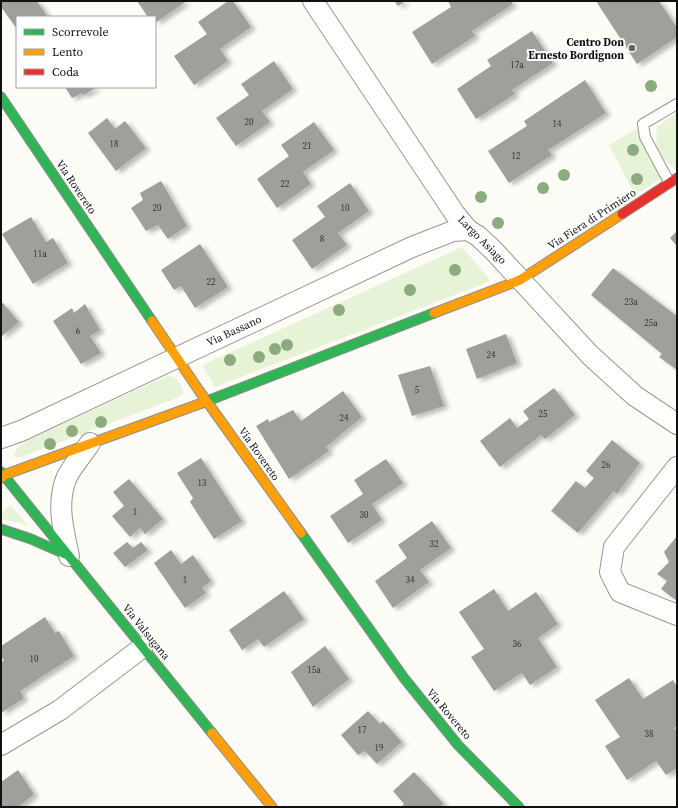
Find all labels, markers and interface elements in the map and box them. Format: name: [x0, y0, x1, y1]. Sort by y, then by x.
legend: [16, 16, 156, 88]
text: Scorrevole: [52, 24, 109, 40]
place label: Centro Don Ernesto Bordignon: [528, 35, 624, 63]
marker: Centro Don Ernesto Bordignon: [627, 43, 637, 53]
text: Lento: [52, 44, 83, 60]
house number: 17a: [510, 59, 524, 71]
text: Coda: [52, 64, 80, 80]
house number: 20: [244, 116, 254, 128]
house number: 14: [552, 118, 562, 130]
house number: 18: [109, 138, 119, 150]
house number: 21: [302, 140, 312, 152]
house number: 12: [511, 150, 521, 162]
street label: Via Rovereto: [52, 157, 100, 217]
house number: 22: [280, 178, 290, 190]
street label: Via Fiera di Primiero: [545, 185, 639, 253]
house number: 20: [152, 202, 162, 214]
house number: 10: [340, 202, 350, 214]
street label: Largo Asiago: [454, 212, 510, 268]
house number: 8: [320, 233, 325, 245]
house number: 11a: [33, 248, 47, 260]
house number: 22: [206, 276, 216, 288]
house number: 23a: [624, 296, 638, 308]
street label: Via Bassano: [204, 312, 264, 350]
house number: 25a: [644, 317, 658, 329]
house number: 6: [76, 325, 81, 337]
house number: 24: [486, 349, 496, 361]
house number: 5: [415, 384, 420, 396]
house number: 25: [538, 408, 548, 420]
house number: 24: [339, 412, 349, 424]
street label: Via Rovereto: [235, 424, 283, 484]
house number: 26: [601, 459, 611, 471]
house number: 13: [197, 477, 207, 489]
house number: 1: [133, 506, 137, 518]
house number: 30: [359, 509, 369, 521]
house number: 32: [429, 538, 439, 550]
house number: 1: [183, 574, 187, 586]
house number: 34: [405, 574, 415, 586]
street label: Via Valsugana: [119, 601, 173, 663]
house number: 36: [512, 638, 522, 650]
house number: 10: [29, 653, 39, 665]
house number: 15a: [307, 664, 321, 676]
street label: Via Rovereto: [423, 685, 475, 743]
house number: 17: [357, 724, 367, 736]
house number: 38: [644, 728, 654, 740]
house number: 19: [374, 742, 384, 754]

